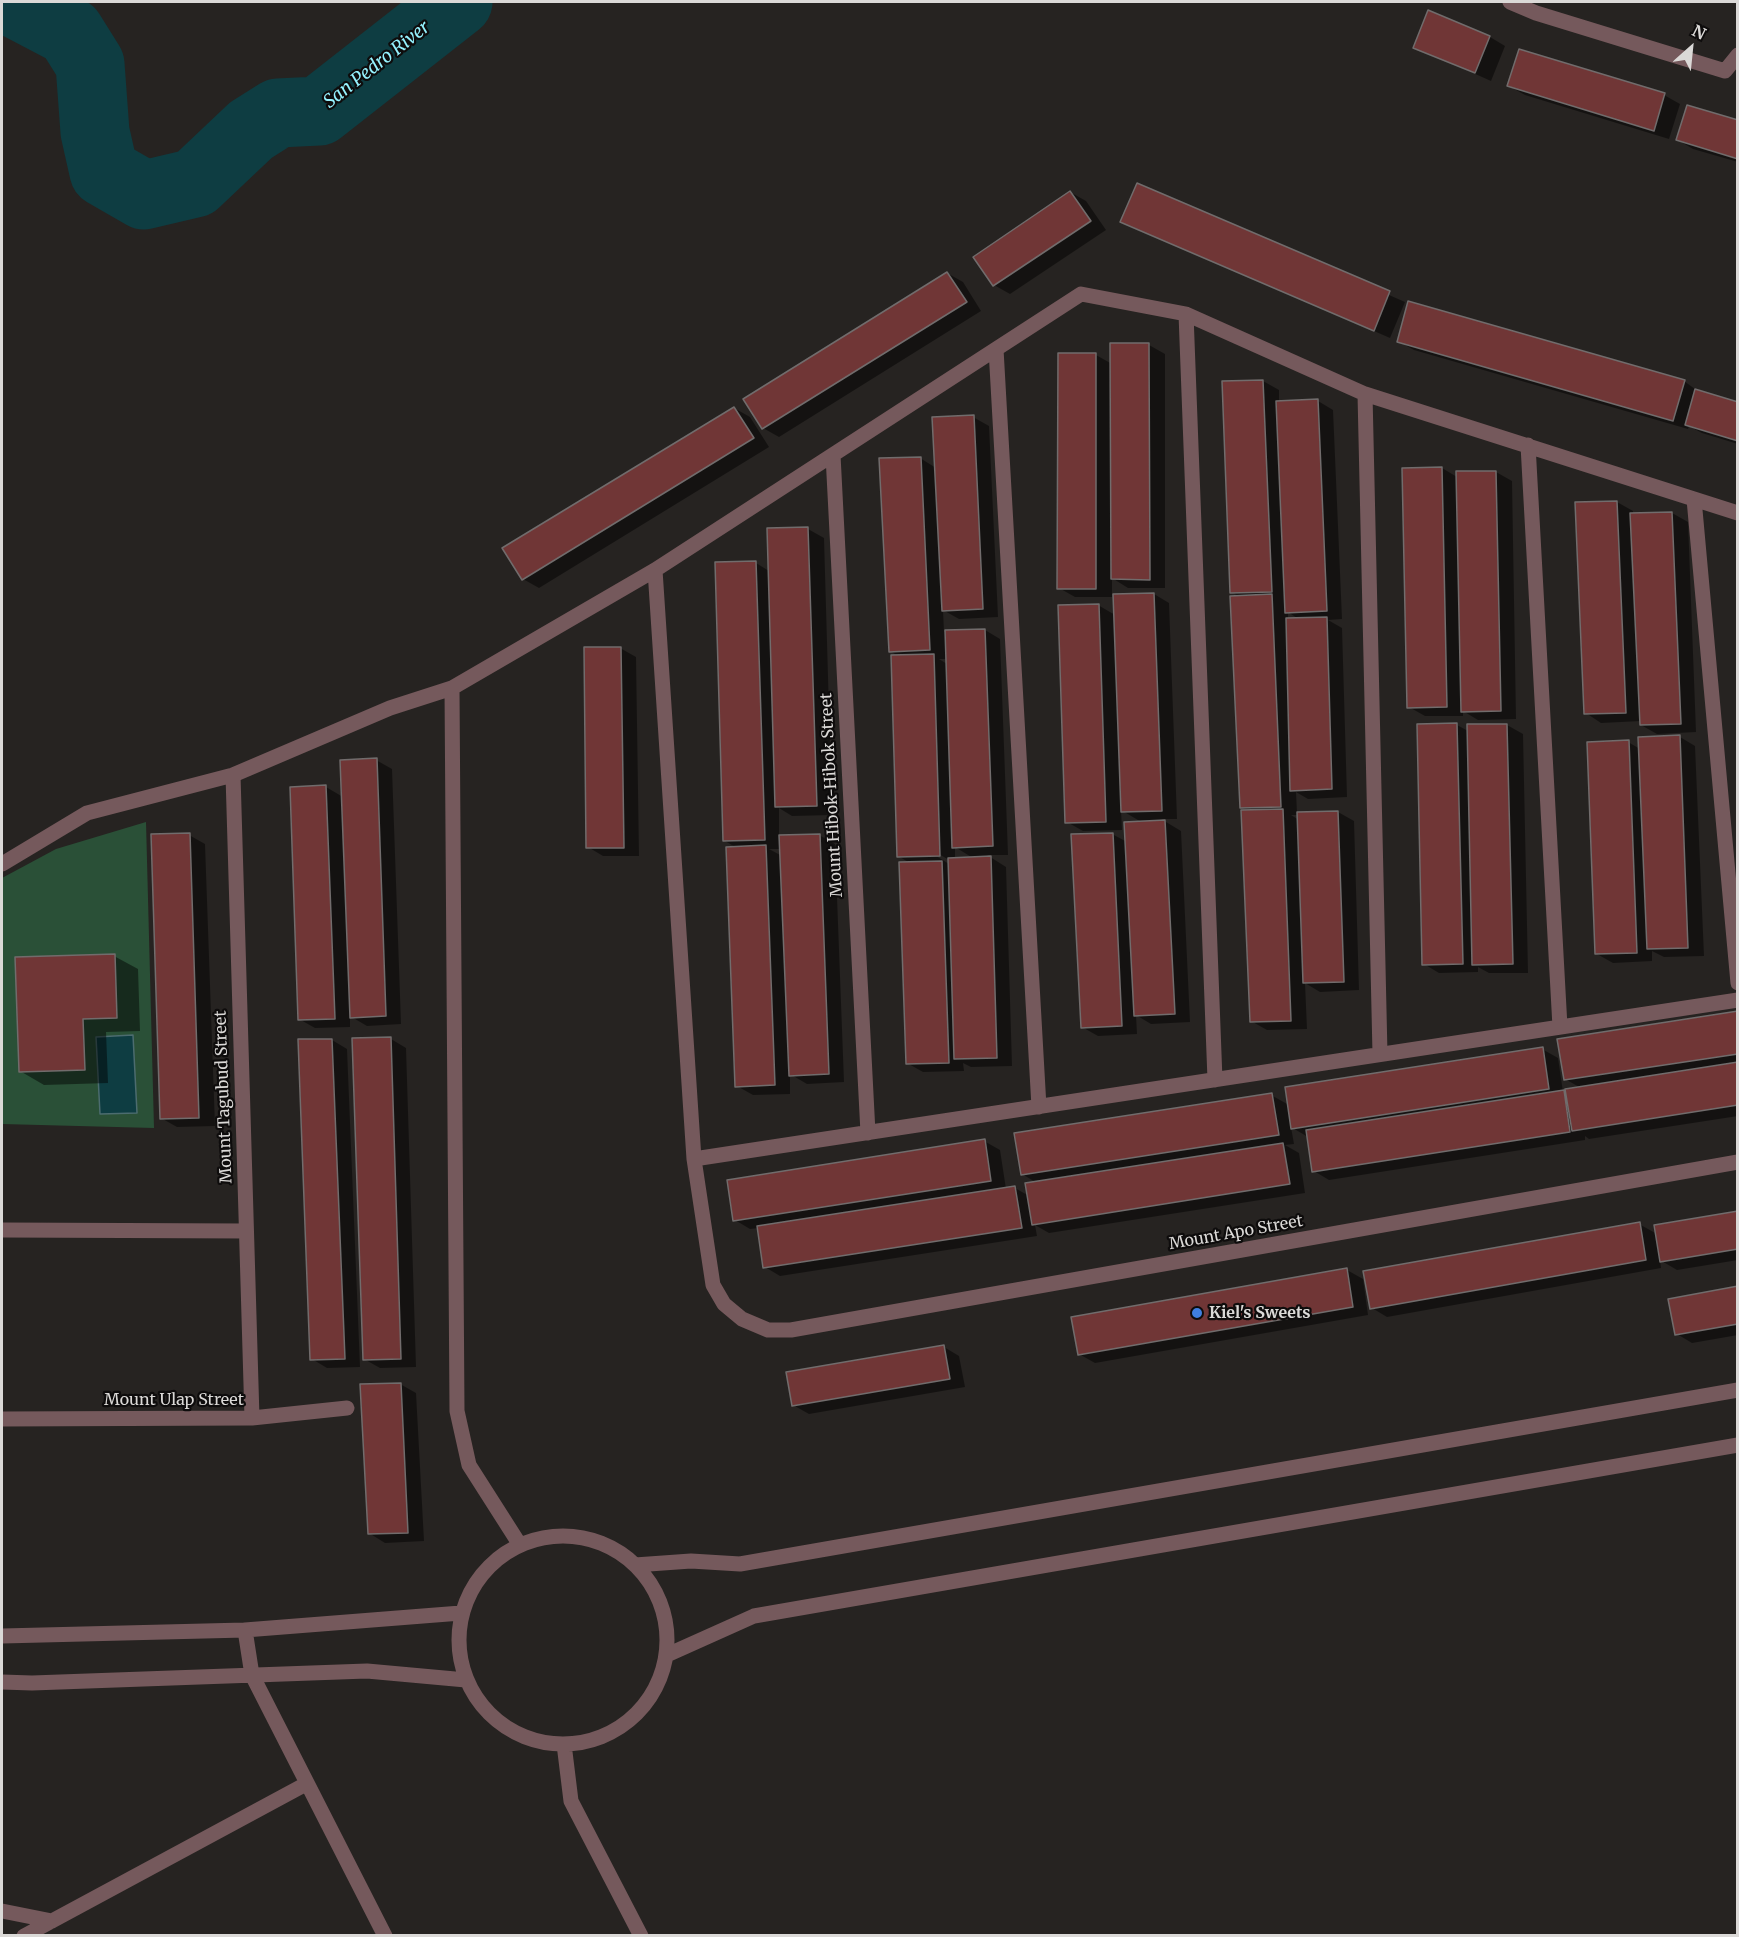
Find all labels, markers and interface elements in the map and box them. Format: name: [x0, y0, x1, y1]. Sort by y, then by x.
water label: San Pedro River: [320, 17, 434, 113]
north arrow: [1661, 18, 1721, 78]
text: N: [1689, 20, 1709, 44]
street label: Mount Hibok-Hibok Street: [817, 692, 847, 898]
street label: Mount Tagubud Street: [211, 1010, 237, 1184]
street label: Mount Apo Street: [1168, 1212, 1304, 1254]
place label: Kiel's Sweets: [1209, 1303, 1311, 1323]
marker: Kiel's Sweets: [1190, 1306, 1204, 1320]
street label: Mount Ulap Street: [104, 1390, 244, 1410]

